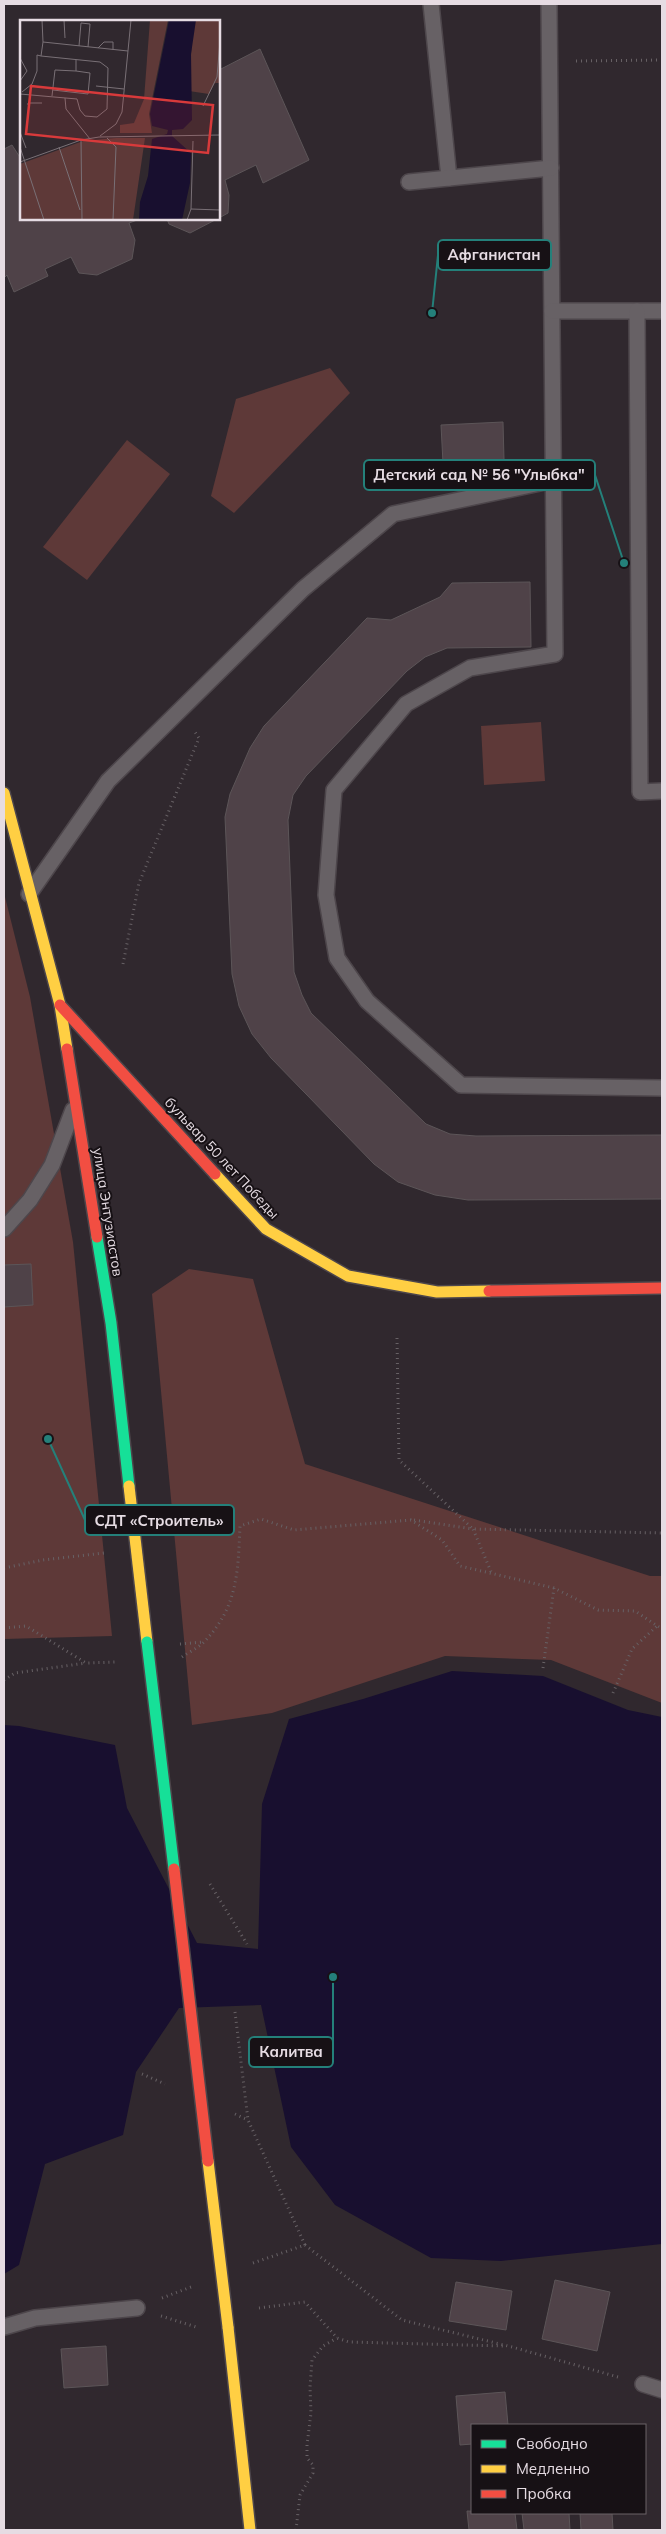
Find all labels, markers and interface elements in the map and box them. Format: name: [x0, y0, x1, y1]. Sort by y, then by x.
inset map: [20, 20, 220, 220]
callout: Афганистан: [438, 240, 551, 270]
text: Афганистан: [448, 245, 540, 264]
callout: Детский сад № 56 "Улыбка": [364, 460, 595, 490]
text: Детский сад № 56 "Улыбка": [373, 465, 585, 484]
street label: бульвар 50 лет Победы: [161, 1093, 283, 1223]
street label: улица Энтузиастов: [89, 1147, 127, 1278]
callout: СДТ «Строитель»: [85, 1505, 234, 1535]
text: СДТ «Строитель»: [94, 1511, 224, 1530]
callout: Калитва: [249, 2037, 333, 2067]
text: Калитва: [259, 2042, 323, 2061]
legend: [471, 2424, 646, 2514]
text: Свободно: [516, 2434, 588, 2453]
text: Медленно: [516, 2459, 590, 2478]
text: Пробка: [516, 2484, 571, 2503]

